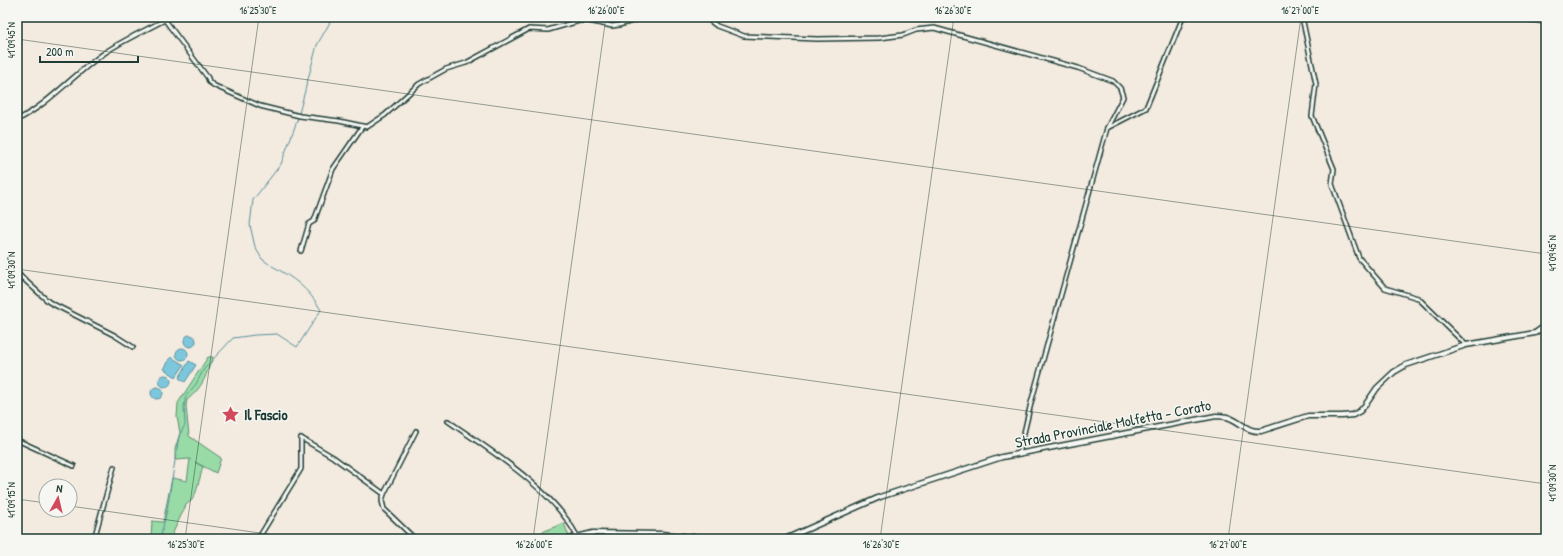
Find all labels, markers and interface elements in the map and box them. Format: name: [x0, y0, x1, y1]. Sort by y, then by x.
text: 16°25'30"E: [240, 4, 277, 17]
text: 16°26'00"E: [588, 4, 625, 17]
text: 16°26'30"E: [935, 4, 972, 17]
text: 16°27'00"E: [1281, 4, 1319, 17]
text: 41°09'45"N: [5, 22, 18, 58]
scale bar: [40, 38, 138, 64]
text: 200 m: [46, 43, 73, 60]
text: 41°09'45"N: [1546, 235, 1559, 271]
text: 41°09'30"N: [5, 252, 18, 288]
street label: Strada Provinciale Molfetta - Corato: [1013, 394, 1213, 453]
place label: Il Fascio: [244, 404, 287, 425]
place icon: Il Fascio: [221, 405, 241, 425]
text: 41°09'30"N: [1546, 465, 1559, 501]
north arrow: [38, 478, 78, 518]
text: N: [56, 481, 63, 495]
text: 41°09'15"N: [5, 482, 18, 518]
text: 16°25'30"E: [168, 538, 205, 551]
text: 16°26'00"E: [516, 538, 553, 551]
text: 16°26'30"E: [863, 538, 900, 551]
text: 16°27'00"E: [1209, 538, 1247, 551]

